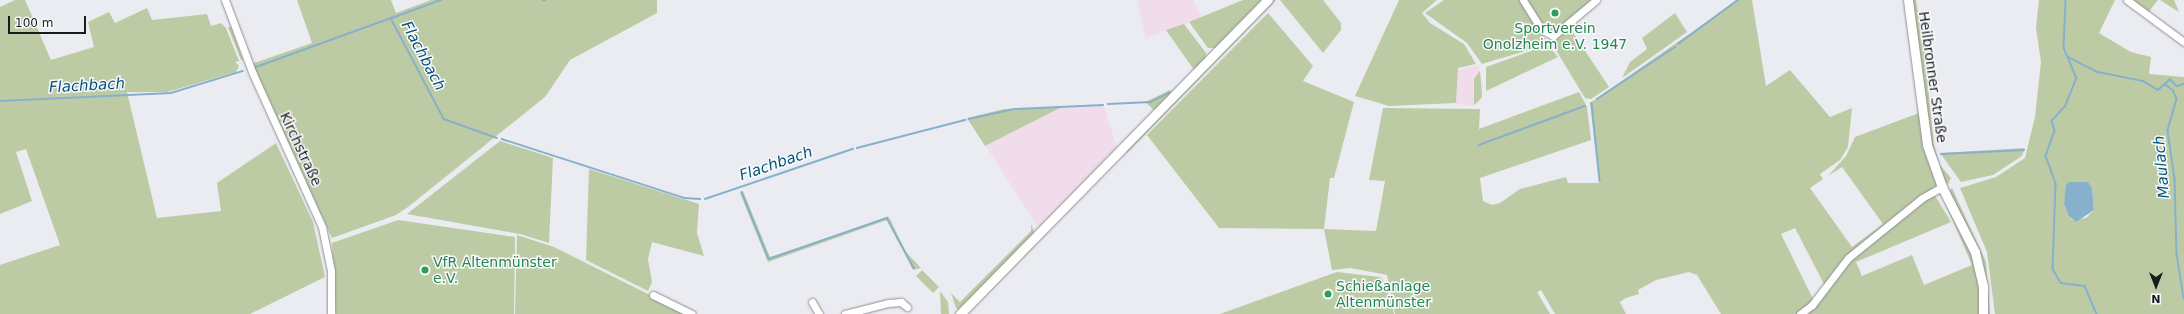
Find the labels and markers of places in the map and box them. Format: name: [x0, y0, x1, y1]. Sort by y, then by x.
marker: Sportverein Onolzheim e.V. 1947: [1550, 8, 1560, 18]
place label: Sportverein Onolzheim e.V. 1947: [1483, 20, 1627, 52]
place label: VfR Altenmünster e.V.: [433, 254, 557, 286]
marker: VfR Altenmünster e.V.: [420, 265, 430, 275]
place label: Schießanlage Altenmünster: [1336, 278, 1431, 310]
marker: Schießanlage Altenmünster: [1323, 289, 1333, 299]

